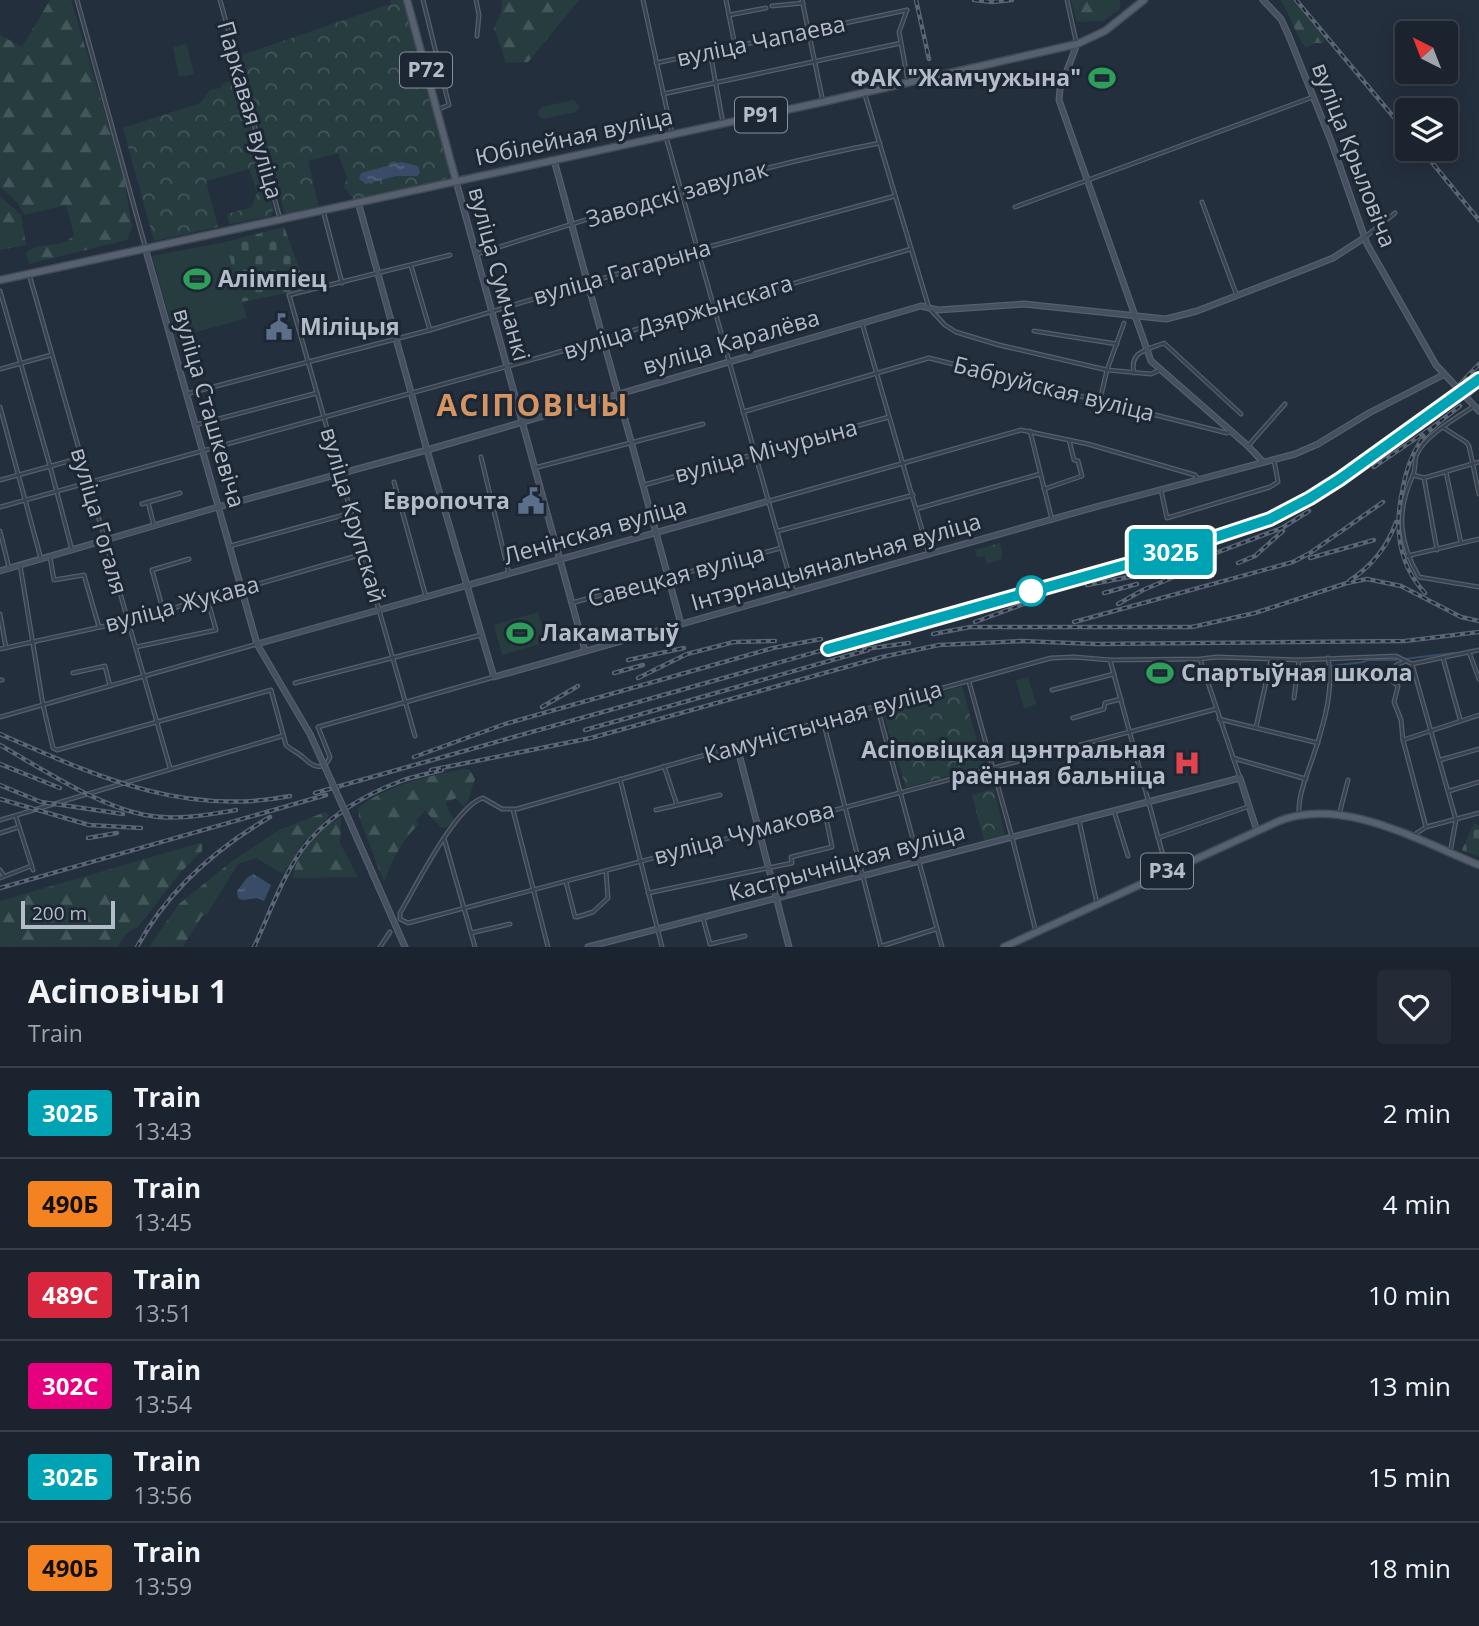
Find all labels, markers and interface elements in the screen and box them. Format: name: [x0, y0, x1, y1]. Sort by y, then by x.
street label: вуліца Чапаева: [674, 7, 848, 74]
street label: Паркавая вуліца: [210, 17, 292, 202]
north arrow: [1395, 21, 1458, 84]
map controls: [1395, 21, 1458, 161]
road number: Р72: [400, 52, 452, 88]
street label: вуліца Крыловіча: [1305, 58, 1405, 252]
place label: ФАК "Жамчужына": [850, 61, 1081, 93]
sports icon: ФАК "Жамчужына": [1087, 63, 1117, 93]
road number: Р91: [735, 97, 787, 132]
button: layers: [1395, 98, 1458, 161]
street label: Юбілейная вуліца: [472, 99, 676, 173]
street label: Заводскі завулак: [582, 152, 771, 234]
street label: вуліца Сумчанкі: [461, 183, 539, 364]
street label: вуліца Гагарына: [529, 230, 714, 312]
place label: Алімпіец: [218, 262, 327, 294]
sports icon: Алімпіец: [182, 264, 212, 294]
street label: вуліца Дзяржынскага: [559, 266, 796, 366]
street label: вуліца Каралёва: [639, 300, 823, 382]
street label: вуліца Сташкевіча: [166, 304, 254, 511]
place label: Міліцыя: [300, 310, 400, 342]
public building icon: Міліцыя: [264, 312, 294, 342]
street label: Бабруйская вуліца: [950, 348, 1158, 428]
district label: АСІПОВІЧЫ: [436, 384, 630, 425]
street label: вуліца Мічурына: [671, 410, 861, 490]
street label: вуліца Крупскай: [314, 423, 394, 606]
street label: вуліца Гогаля: [64, 444, 136, 598]
place label: Европочта: [383, 484, 510, 516]
public building icon: Европочта: [516, 486, 546, 516]
street label: Ленінская вуліца: [499, 489, 690, 572]
street label: Інтэрнацыянальная вуліца: [687, 504, 984, 618]
line badge: 302Б: [1122, 529, 1220, 575]
text: 302Б: [1143, 535, 1199, 568]
street label: Савецкая вуліца: [584, 536, 768, 614]
street label: вуліца Жукава: [101, 567, 262, 639]
unlabelled marker: [1016, 576, 1046, 606]
place label: Лакаматыў: [541, 616, 680, 648]
sports icon: Лакаматыў: [505, 618, 535, 648]
place label: Спартыўная школа: [1181, 656, 1413, 688]
sports icon: Спартыўная школа: [1145, 658, 1175, 688]
street label: Камуністычная вуліца: [700, 672, 945, 770]
place label: Асіповіцкая цэнтральная раённая бальніца: [861, 733, 1166, 791]
hospital icon: Асіповіцкая цэнтральная раённая бальніца: [1172, 748, 1202, 778]
street label: вуліца Чумакова: [650, 793, 838, 872]
street label: Кастрычніцкая вуліца: [725, 814, 968, 908]
road number: Р34: [1141, 854, 1193, 888]
scale bar: [21, 898, 116, 930]
text: 200 m: [32, 900, 87, 926]
text: Асіповічы 1: [28, 968, 228, 1013]
button: heart: [1377, 970, 1451, 1044]
text: Train: [28, 1017, 83, 1049]
text: Train: [133, 1079, 201, 1115]
text: 2 min: [1383, 1095, 1451, 1131]
text: 302Б: [42, 1096, 98, 1129]
text: 13:43: [133, 1115, 192, 1147]
text: Train: [133, 1170, 201, 1206]
text: 4 min: [1383, 1186, 1451, 1222]
text: 490Б: [42, 1187, 98, 1220]
text: 13:45: [133, 1206, 192, 1238]
text: Train: [133, 1261, 201, 1297]
text: 10 min: [1368, 1277, 1451, 1313]
text: 489С: [42, 1278, 98, 1311]
text: 13:51: [133, 1297, 192, 1329]
text: Train: [133, 1352, 201, 1388]
text: 13 min: [1368, 1368, 1451, 1404]
text: 302С: [42, 1369, 98, 1402]
text: 13:54: [133, 1388, 192, 1420]
text: Train: [133, 1443, 201, 1479]
text: 15 min: [1368, 1459, 1451, 1495]
text: 302Б: [42, 1460, 98, 1493]
text: 13:56: [133, 1479, 192, 1511]
text: Train: [133, 1534, 201, 1570]
text: 18 min: [1368, 1550, 1451, 1586]
text: 490Б: [42, 1551, 98, 1584]
text: 13:59: [133, 1570, 192, 1602]

